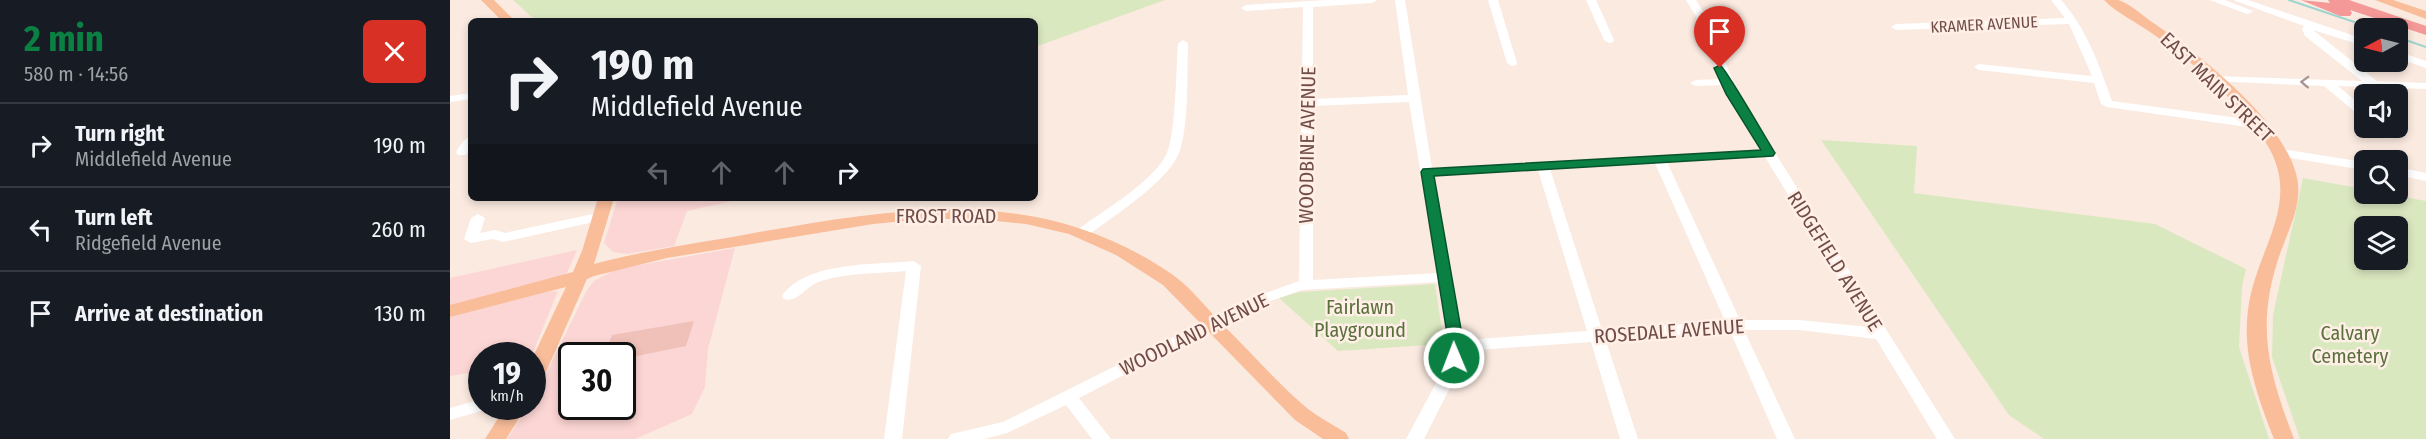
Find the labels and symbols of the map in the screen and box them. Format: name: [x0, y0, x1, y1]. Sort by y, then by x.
pin: [1694, 6, 1745, 68]
street label: KRAMER AVENUE: [1930, 12, 2038, 37]
north arrow: [2354, 18, 2408, 72]
street label: EAST MAIN STREET: [2155, 27, 2279, 147]
street label: WOODBINE AVENUE: [1294, 66, 1320, 224]
one-way arrow: [2300, 76, 2309, 89]
street label: RIDGEFIELD AVENUE: [1782, 187, 1888, 335]
street label: FROST ROAD: [896, 204, 996, 228]
street label: WOODLAND AVENUE: [1116, 288, 1272, 380]
park label: Fairlawn Playground: [1314, 295, 1406, 342]
street label: ROSEDALE AVENUE: [1593, 314, 1745, 348]
park label: Calvary Cemetery: [2312, 321, 2389, 368]
position arrow: [1422, 326, 1486, 390]
speed limit sign: 30: [558, 342, 636, 420]

